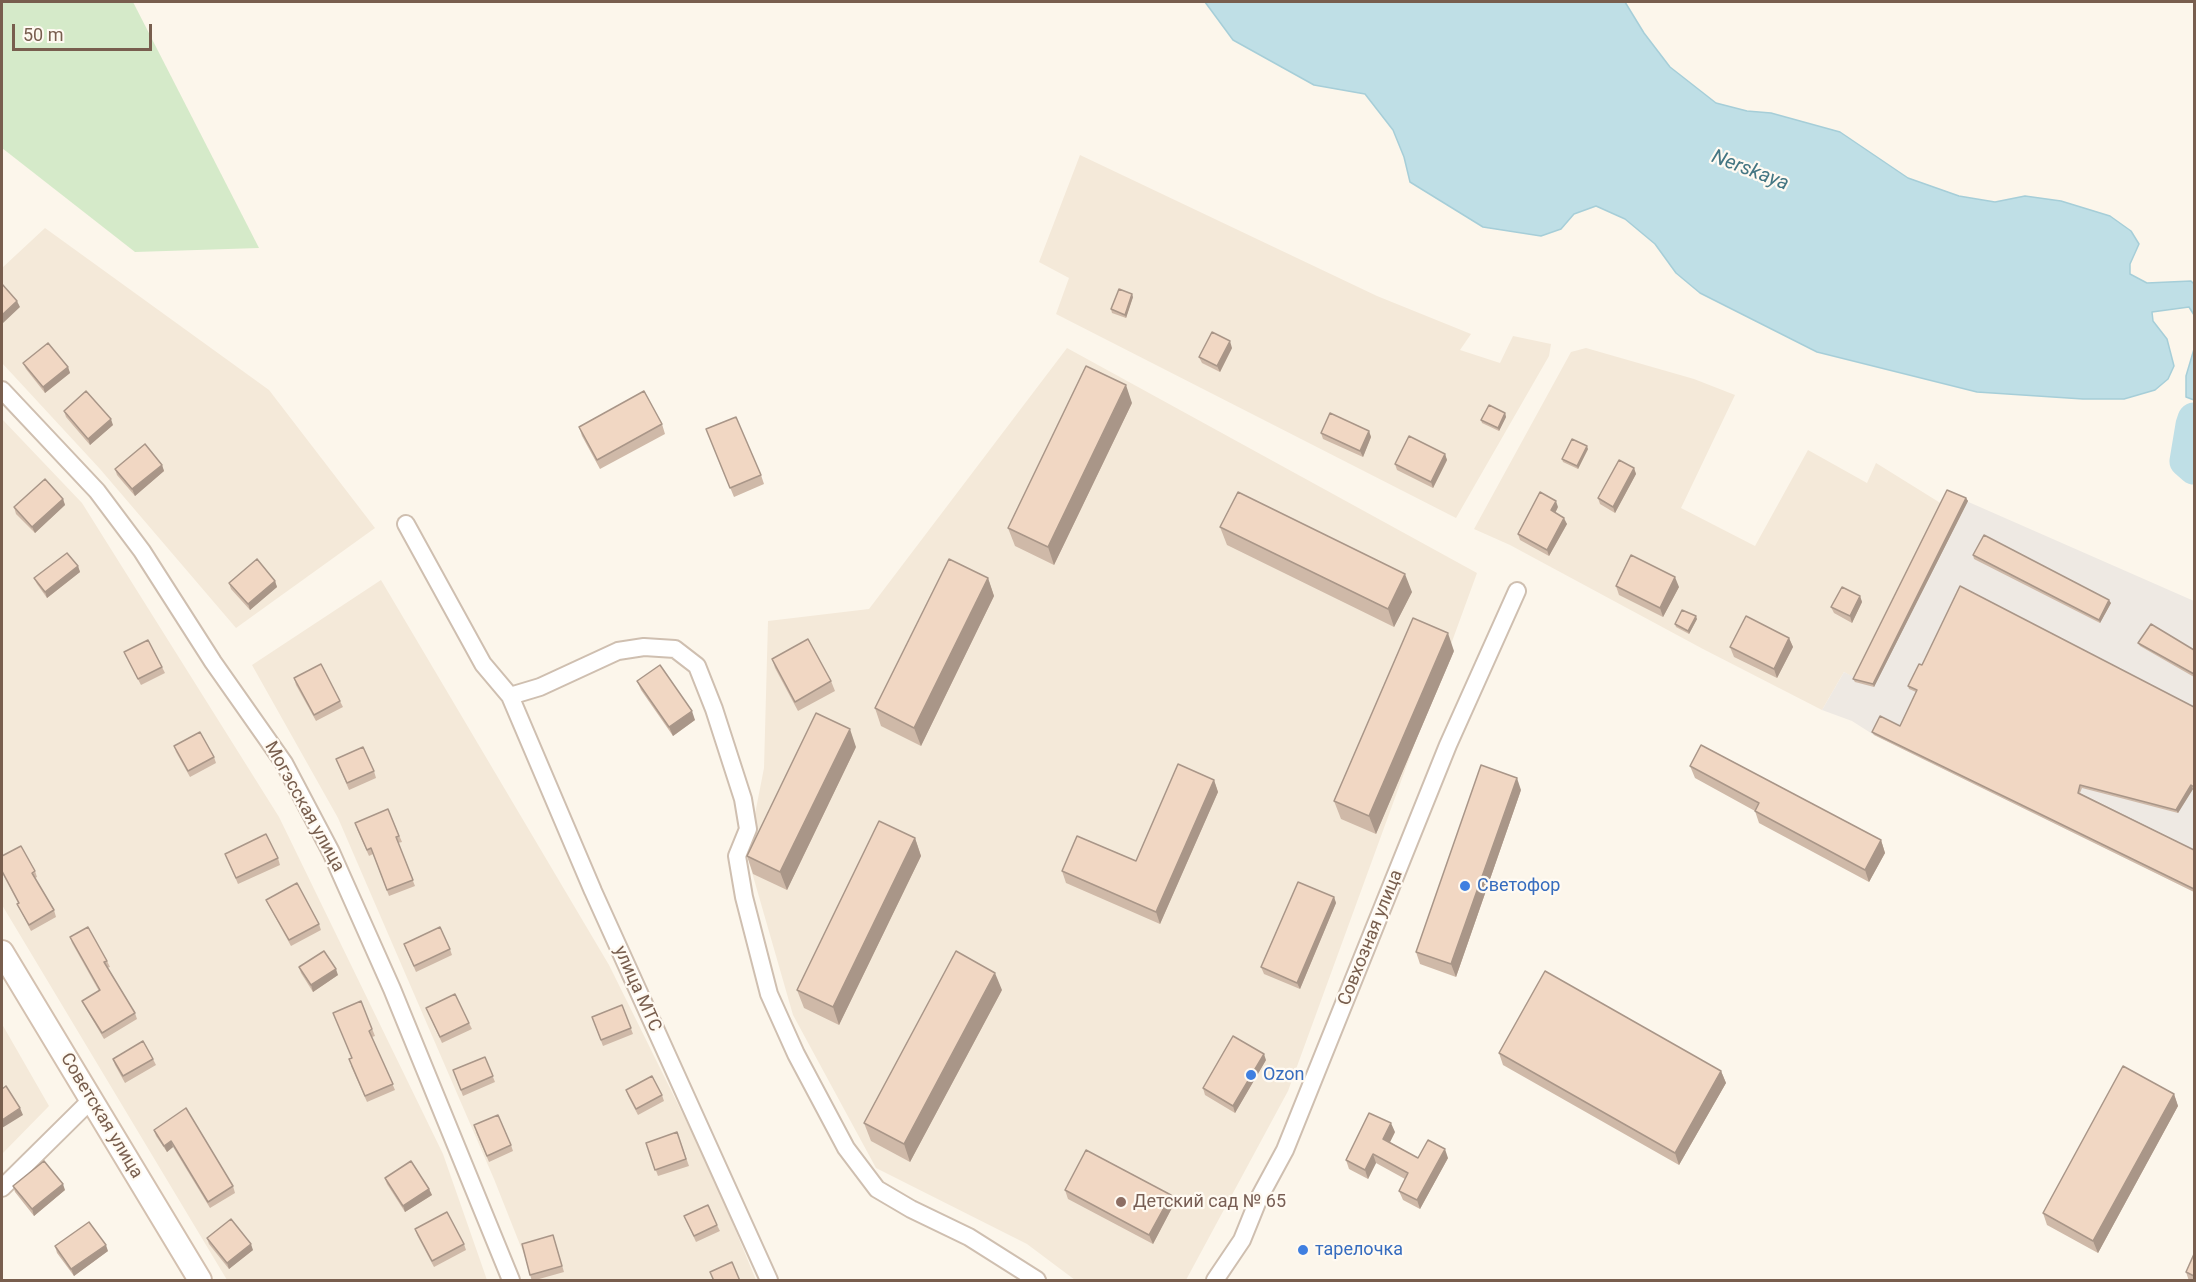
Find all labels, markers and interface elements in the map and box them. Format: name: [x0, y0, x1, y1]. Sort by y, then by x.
scale bar: [15, 12, 154, 50]
text: 50 m: [23, 24, 63, 45]
water label: Nerskaya: [1708, 145, 1792, 197]
street label: Могэсская улица: [259, 738, 349, 876]
street label: Совхозная улица: [1334, 867, 1408, 1009]
place label: Светофор: [1477, 875, 1560, 897]
marker: Светофор: [1458, 879, 1472, 893]
street label: улица МТС: [609, 943, 665, 1035]
street label: Советская улица: [55, 1049, 147, 1183]
place label: Ozon: [1263, 1064, 1304, 1086]
marker: Ozon: [1244, 1068, 1258, 1082]
place label: Детский сад № 65: [1133, 1191, 1286, 1213]
marker: Детский сад № 65: [1114, 1195, 1128, 1209]
place label: тарелочка: [1315, 1239, 1403, 1261]
marker: тарелочка: [1296, 1243, 1310, 1257]

